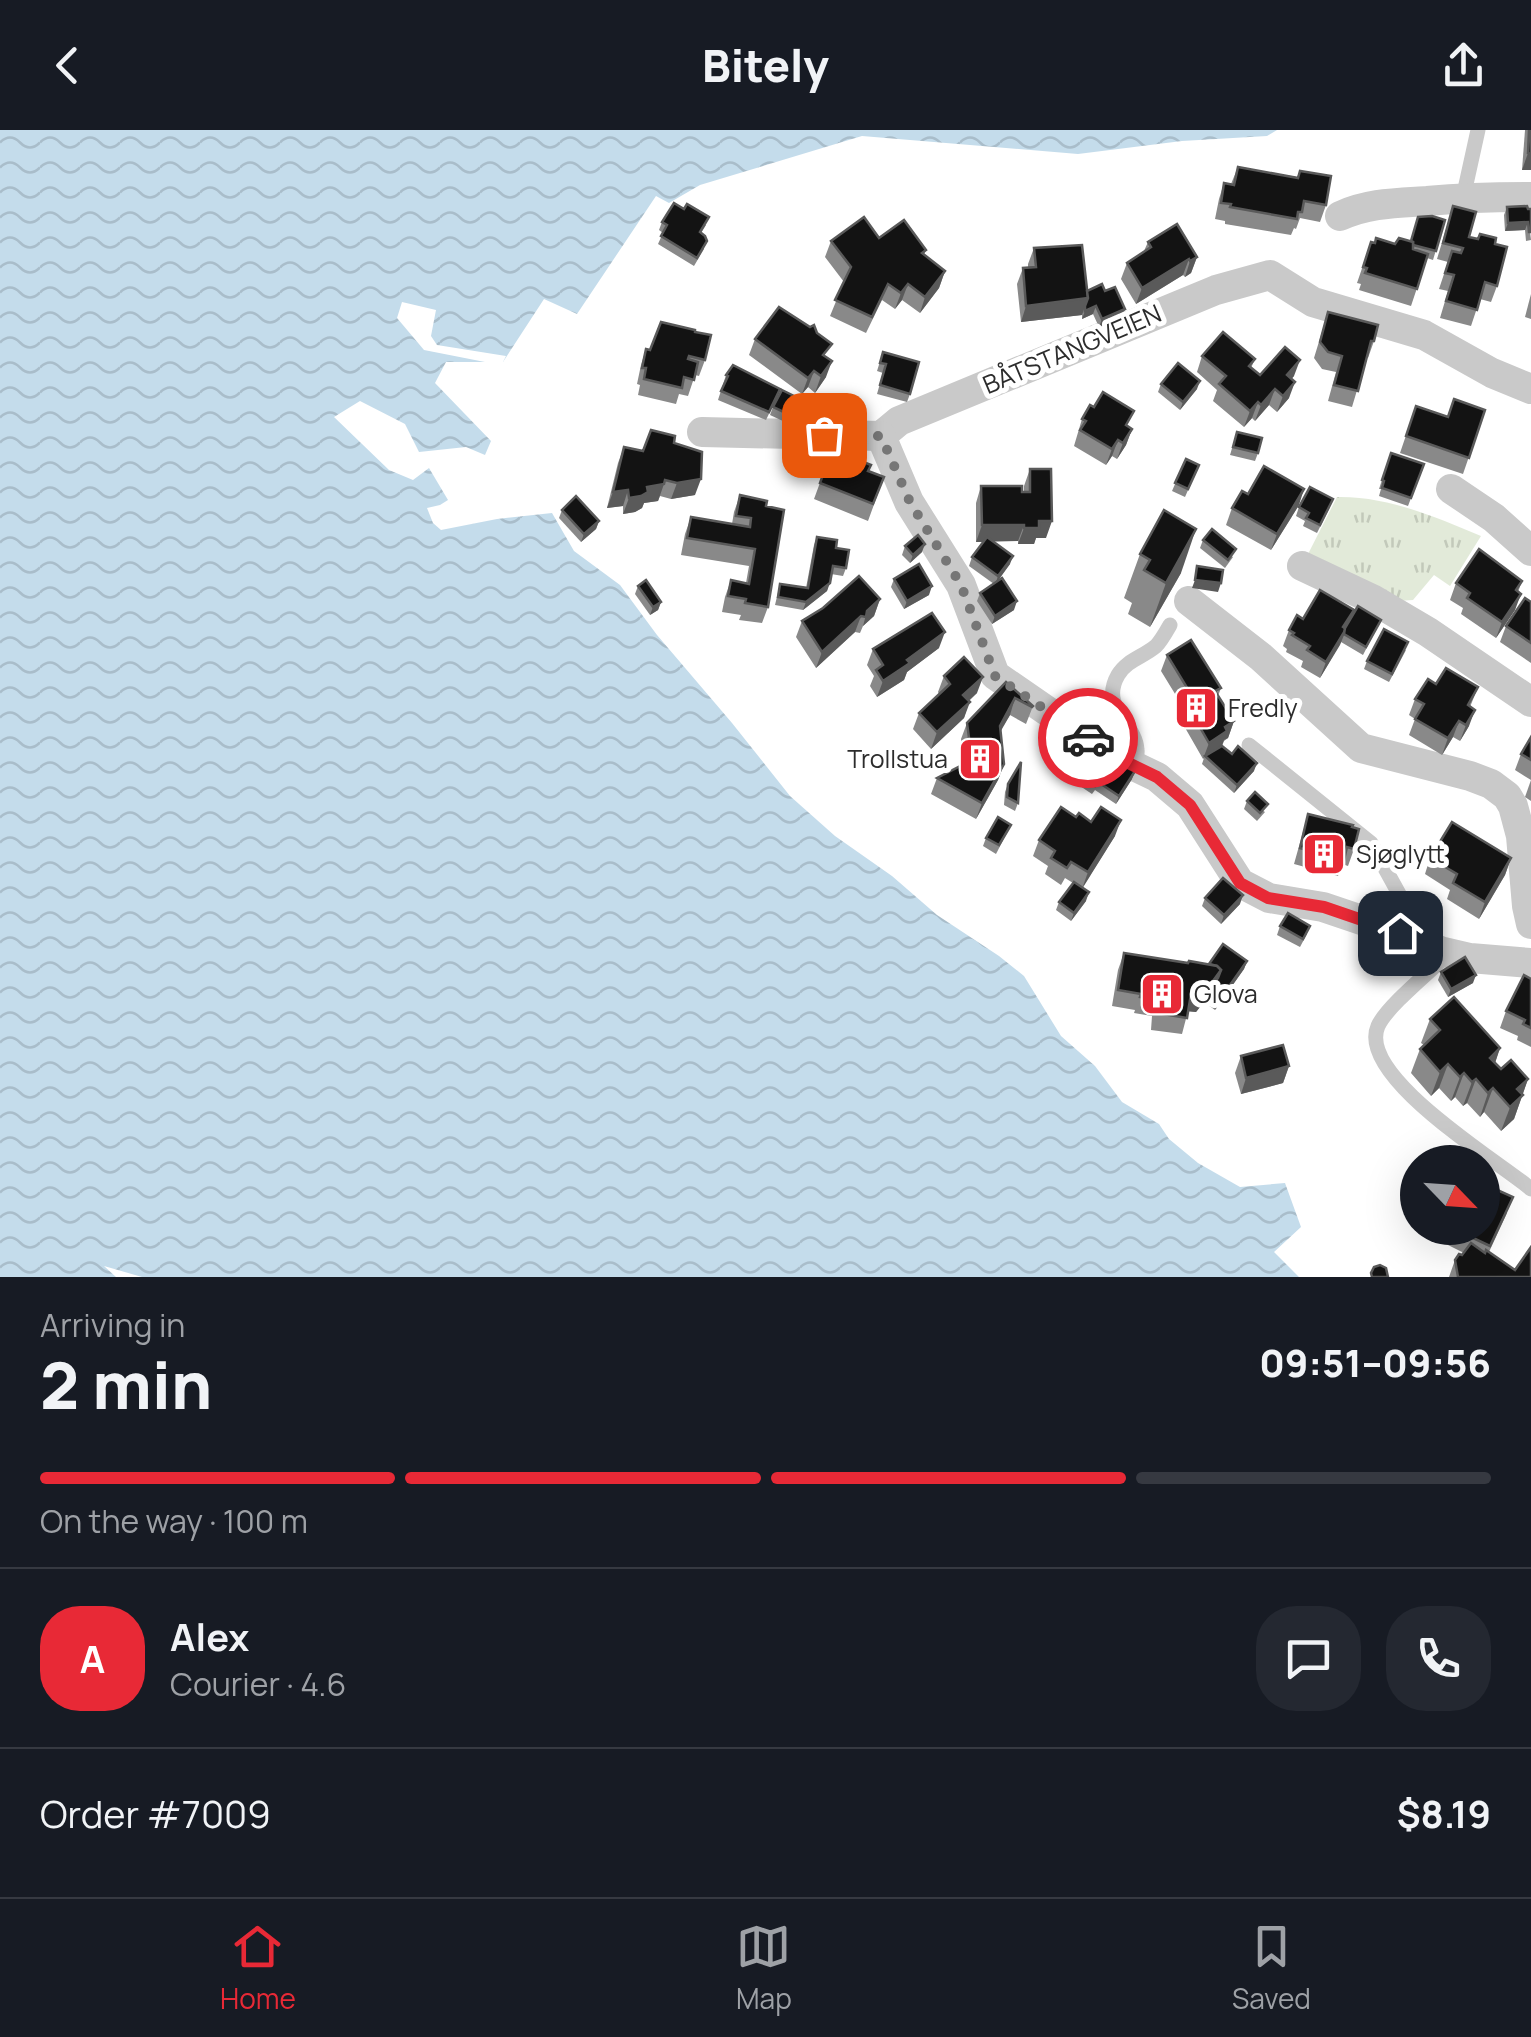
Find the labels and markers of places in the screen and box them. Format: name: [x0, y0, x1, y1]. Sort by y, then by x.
pin: [782, 393, 867, 478]
building icon: Fredly: [1173, 685, 1219, 731]
place label: Fredly: [1228, 690, 1298, 725]
building icon: Trollstua: [957, 736, 1003, 782]
place label: Trollstua: [847, 741, 948, 776]
building icon: Sjøglytt: [1301, 831, 1347, 877]
place label: Sjøglytt: [1356, 836, 1445, 871]
pin: [1358, 891, 1443, 976]
building icon: Glova: [1139, 971, 1185, 1017]
place label: Glova: [1194, 976, 1258, 1011]

